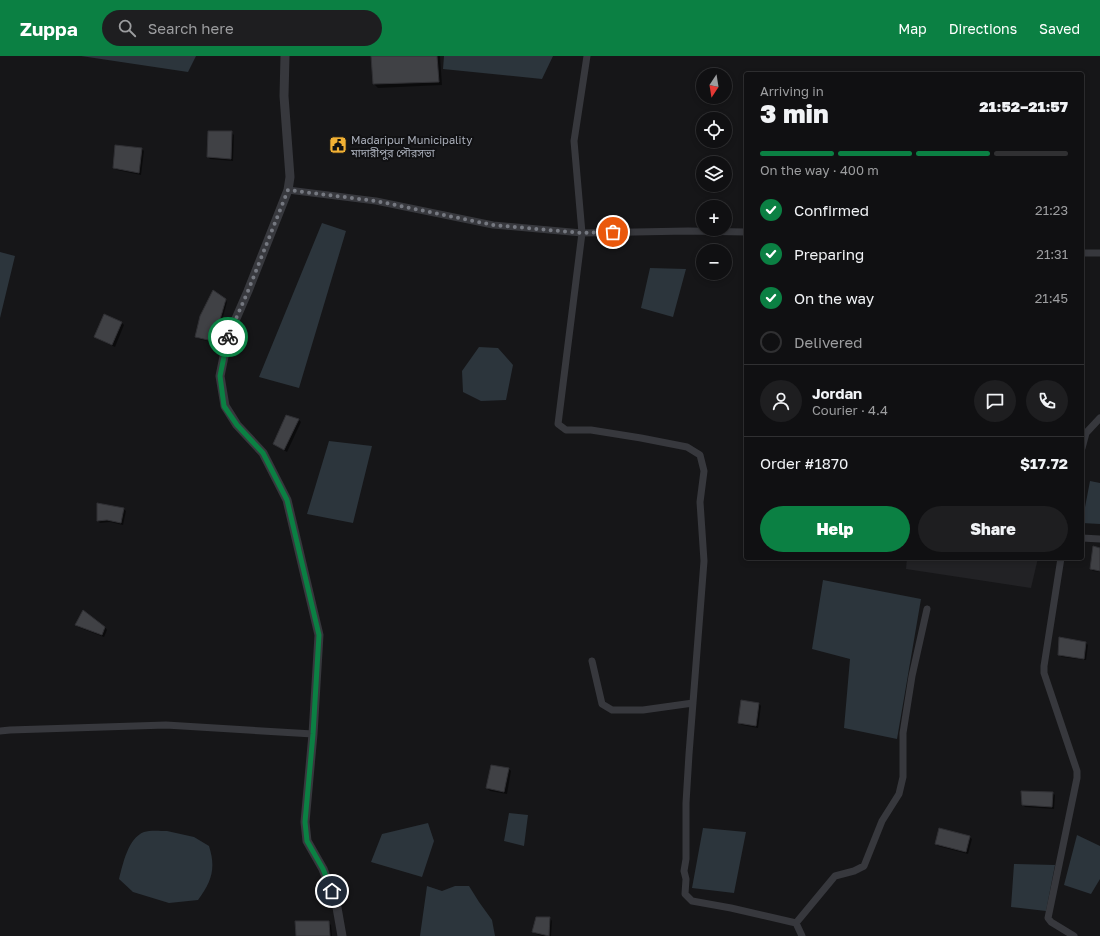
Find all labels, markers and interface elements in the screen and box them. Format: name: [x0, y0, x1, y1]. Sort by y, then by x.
search box: [102, 10, 382, 46]
text: Zuppa: [20, 17, 78, 40]
icon: search: [116, 17, 138, 39]
text: Search here: [148, 19, 234, 37]
text: Map: [898, 20, 927, 37]
text: Directions: [949, 20, 1017, 37]
text: Saved: [1039, 20, 1080, 37]
north arrow: [696, 68, 732, 104]
map controls: [696, 68, 732, 280]
text: Arriving in: [760, 83, 824, 99]
text: 21:52–21:57: [979, 97, 1068, 115]
text: 3 min: [760, 98, 829, 129]
button: locate: [696, 112, 732, 148]
place label: Madaripur Municipality মাদারীপুর পৌরসভা: [350, 133, 472, 160]
public building icon: Madaripur Municipality মাদারীপুর পৌরসভা: [328, 135, 348, 155]
button: layers: [696, 156, 732, 192]
text: On the way · 400 m: [760, 162, 879, 178]
icon: check: [760, 199, 782, 221]
button: +: [696, 200, 732, 236]
text: Confirmed: [794, 201, 869, 219]
text: 21:23: [1035, 202, 1068, 218]
pin: [596, 215, 630, 249]
icon: bag: [602, 221, 624, 243]
icon: check: [760, 243, 782, 265]
button: −: [696, 244, 732, 280]
text: Preparing: [794, 245, 864, 263]
text: 21:31: [1036, 246, 1068, 262]
icon: check: [760, 287, 782, 309]
text: On the way: [794, 289, 874, 307]
text: 21:45: [1035, 290, 1068, 306]
courier: [208, 317, 248, 357]
icon: bike: [217, 326, 239, 348]
text: Delivered: [794, 333, 862, 351]
button: person: [760, 380, 802, 422]
button: chat: [974, 380, 1016, 422]
button: phone: [1026, 380, 1068, 422]
text: Jordan: [812, 384, 862, 402]
text: Courier · 4.4: [812, 402, 888, 418]
text: Order #1870: [760, 454, 848, 472]
text: $17.72: [1020, 454, 1068, 472]
button: Help: [760, 506, 910, 552]
button: Share: [918, 506, 1068, 552]
pin: [315, 874, 349, 908]
icon: home: [321, 880, 343, 902]

